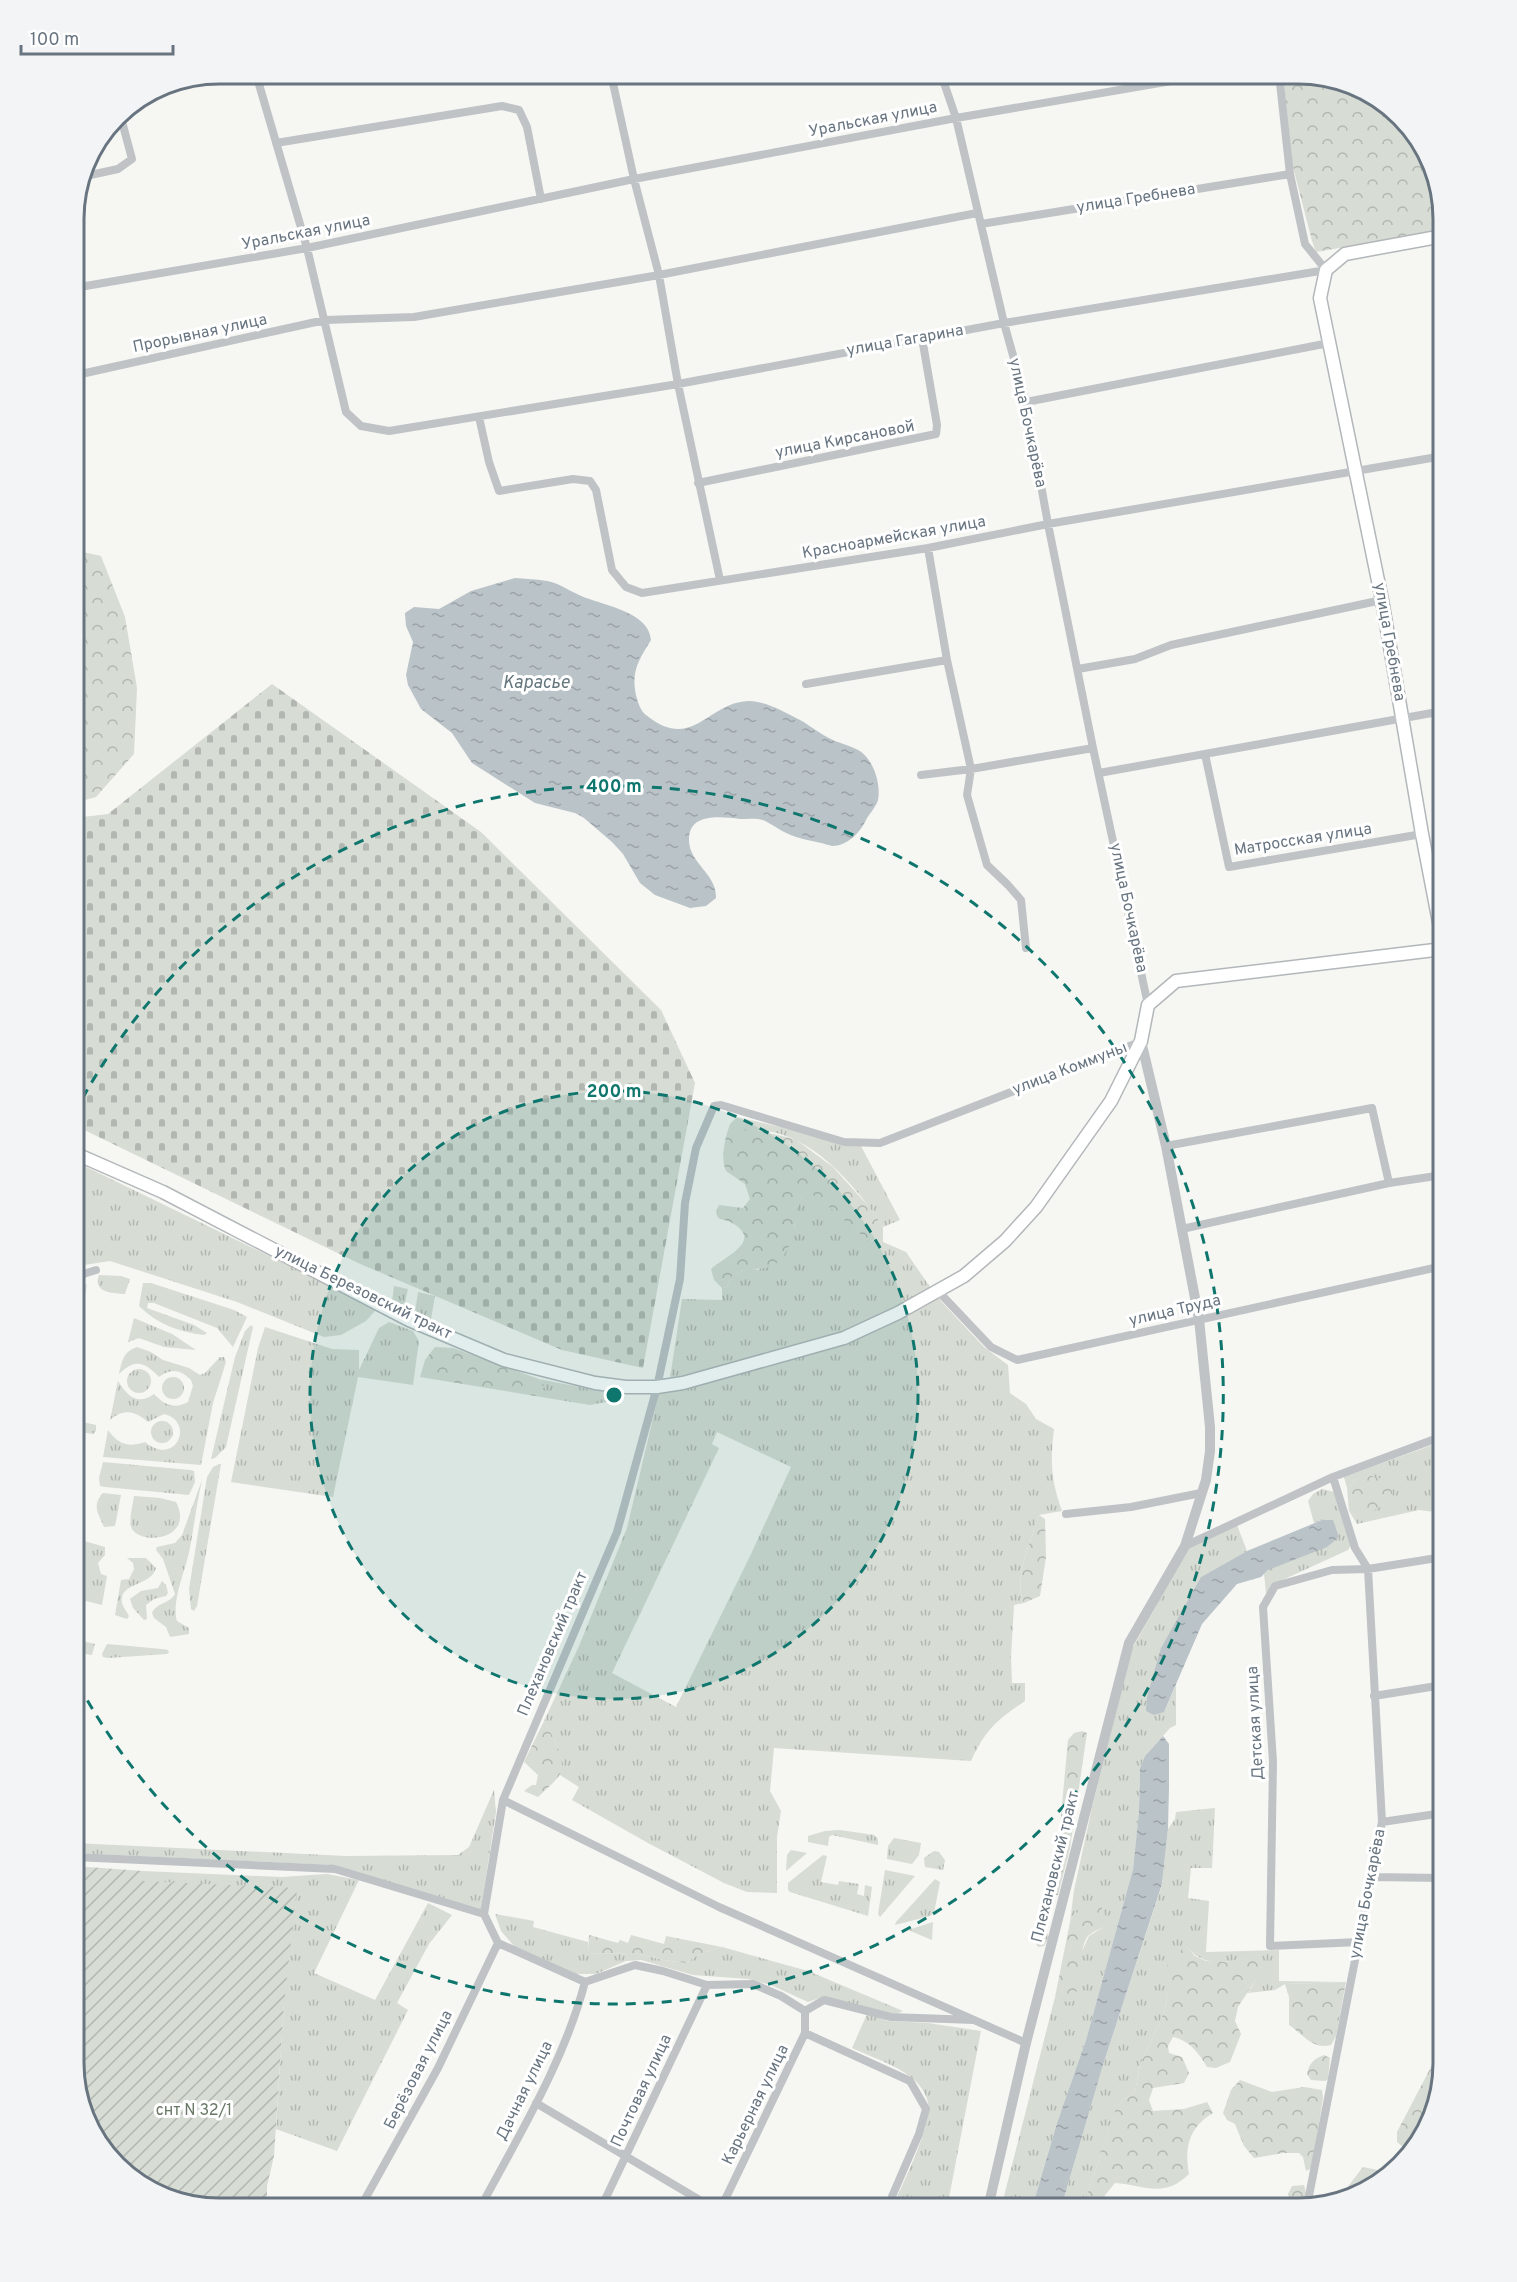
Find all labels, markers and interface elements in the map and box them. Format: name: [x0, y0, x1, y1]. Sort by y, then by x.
scale bar: [21, 18, 172, 56]
text: 100 m: [30, 29, 79, 52]
street label: Уральская улица: [807, 98, 939, 142]
street label: улица Гребнева: [1075, 180, 1197, 218]
street label: Уральская улица: [240, 211, 372, 255]
street label: Прорывная улица: [131, 310, 269, 358]
street label: улица Гагарина: [845, 321, 965, 361]
street label: улица Бочкарёва: [1004, 356, 1050, 490]
street label: улица Кирсановой: [774, 417, 916, 463]
street label: Красноармейская улица: [801, 512, 987, 564]
street label: улица Гребнева: [1369, 581, 1409, 703]
water label: Карасье: [503, 672, 570, 695]
text: 400 m: [586, 776, 642, 799]
street label: Матросская улица: [1233, 819, 1373, 861]
street label: улица Бочкарёва: [1105, 841, 1151, 975]
street label: улица Коммуны: [1010, 1038, 1130, 1100]
text: 200 m: [586, 1081, 642, 1104]
street label: улица Березовский тракт: [271, 1241, 455, 1345]
street label: улица Труда: [1127, 1291, 1223, 1331]
centre of rings: [604, 1385, 624, 1405]
street label: Плехановский тракт: [514, 1569, 592, 1719]
street label: Детская улица: [1243, 1665, 1269, 1781]
street label: Плехановский тракт: [1028, 1789, 1084, 1945]
street label: улица Бочкарёва: [1346, 1827, 1390, 1961]
street label: Берёзовая улица: [380, 2007, 458, 2133]
street label: Почтовая улица: [607, 2031, 677, 2151]
street label: Дачная улица: [492, 2038, 558, 2144]
street label: Карьерная улица: [718, 2042, 794, 2168]
park label: снт N 32/1: [156, 2101, 232, 2121]

